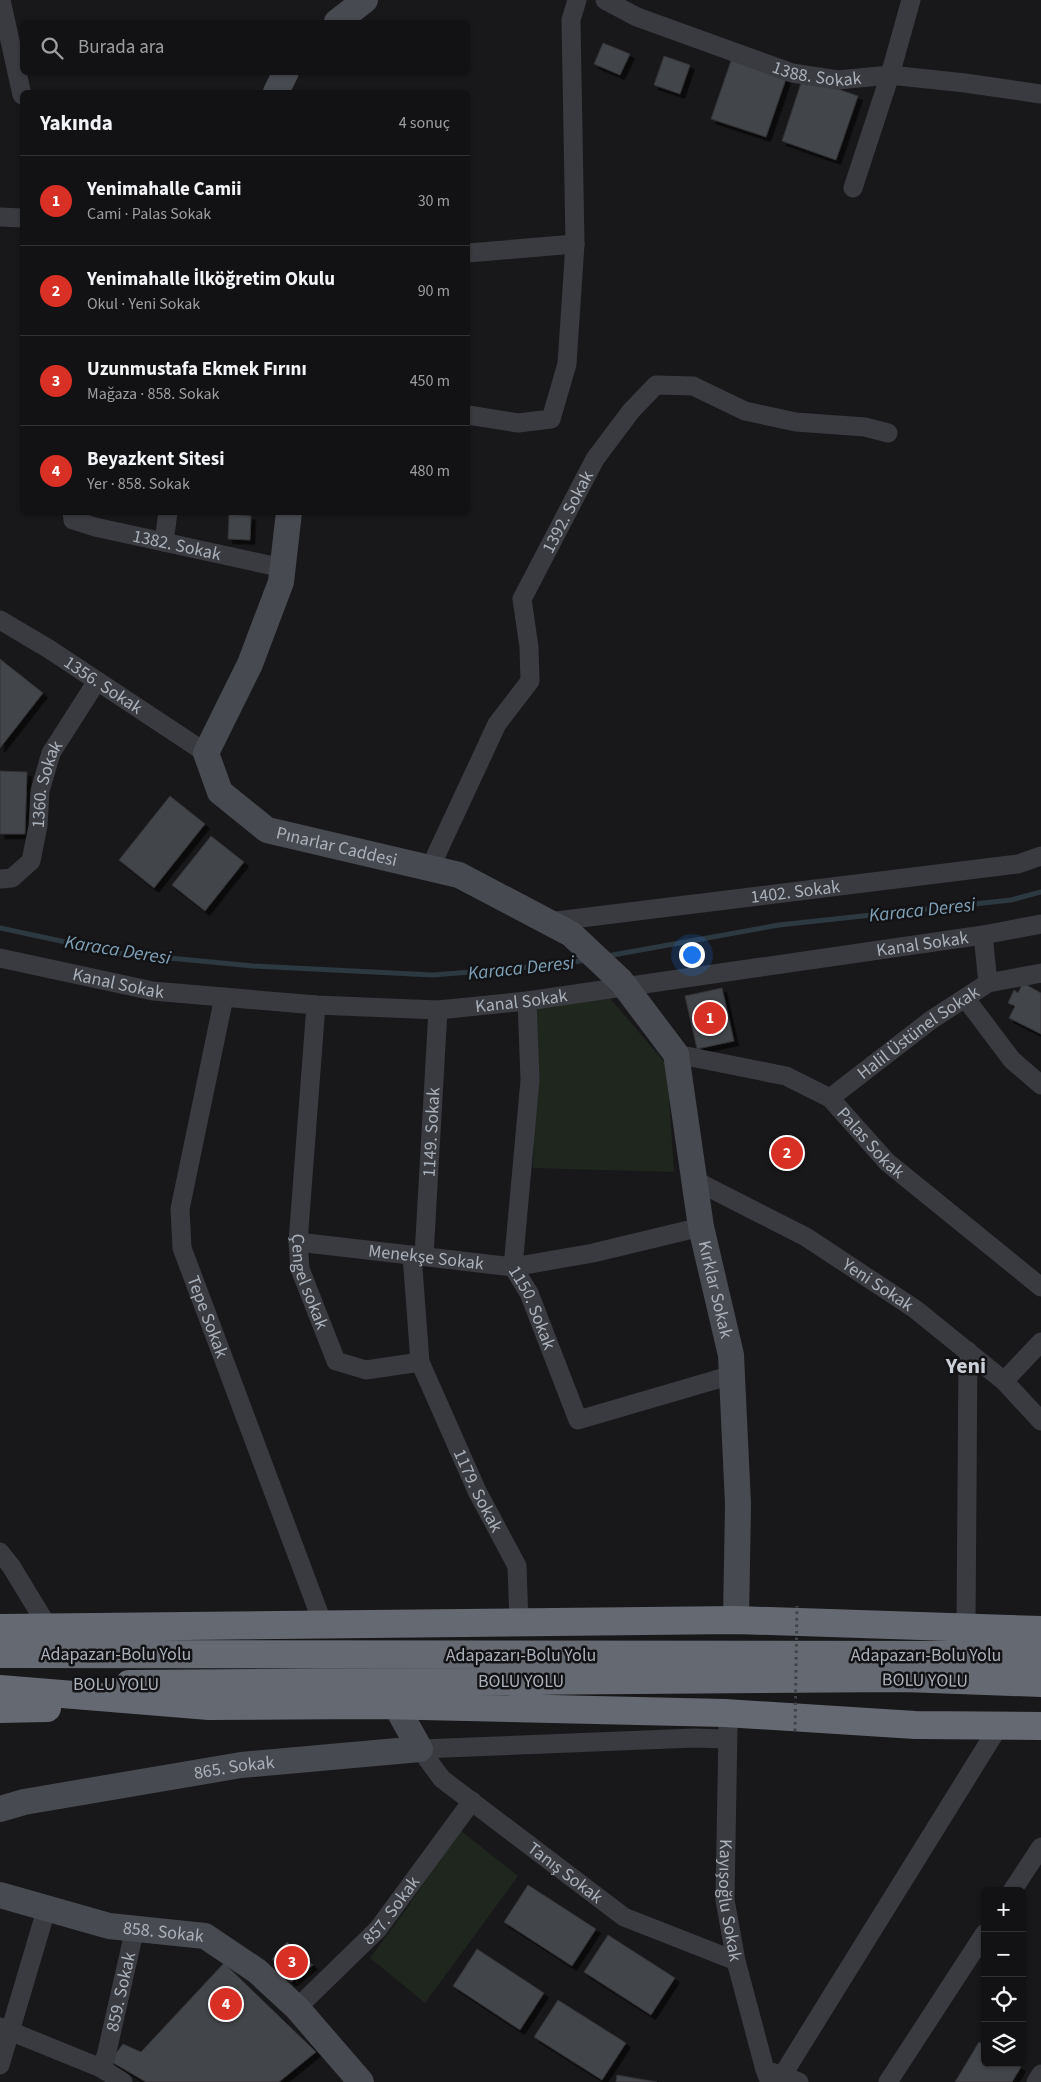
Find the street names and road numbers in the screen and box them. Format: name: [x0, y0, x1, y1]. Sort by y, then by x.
street label: 1388. Sokak: [769, 55, 863, 93]
street label: 1392. Sokak: [536, 466, 600, 558]
street label: 1382. Sokak: [130, 524, 224, 567]
street label: 1356. Sokak: [59, 650, 147, 721]
street label: 1360. Sokak: [26, 735, 69, 829]
street label: Pınarlar Caddesi: [274, 821, 400, 873]
street label: 1402. Sokak: [749, 874, 841, 910]
street label: Kanal Sokak: [875, 925, 970, 963]
street label: Kanal Sokak: [70, 962, 165, 1005]
street label: Halil Üstünel Sokak: [852, 980, 985, 1086]
street label: Kanal Sokak: [474, 983, 569, 1019]
street label: 1149. Sokak: [417, 1086, 447, 1178]
street label: Palas Sokak: [831, 1102, 910, 1185]
street label: Çengel sokak: [285, 1233, 334, 1333]
street label: Menekşe Sokak: [367, 1238, 485, 1277]
street label: Kırklar Sokak: [692, 1238, 739, 1341]
street label: Yeni Sokak: [836, 1252, 918, 1318]
street label: 1150. Sokak: [502, 1261, 562, 1353]
street label: Tepe Sokak: [180, 1272, 234, 1362]
street label: 1179. Sokak: [447, 1445, 509, 1537]
street label: Adapazarı-Bolu Yolu: [41, 1642, 191, 1667]
street label: Adapazarı-Bolu Yolu: [446, 1643, 596, 1668]
street label: Adapazarı-Bolu Yolu: [851, 1643, 1001, 1668]
street label: BOLU YOLU: [882, 1667, 968, 1694]
street label: BOLU YOLU: [478, 1669, 564, 1694]
street label: BOLU YOLU: [73, 1672, 159, 1697]
street label: 865. Sokak: [192, 1750, 276, 1786]
street label: Tanış Sokak: [522, 1836, 608, 1910]
street label: Kayışoğlu Sokak: [712, 1839, 748, 1963]
street label: 857. Sokak: [357, 1871, 426, 1951]
street label: 858. Sokak: [122, 1916, 205, 1949]
street label: 859. Sokak: [100, 1949, 142, 2034]

